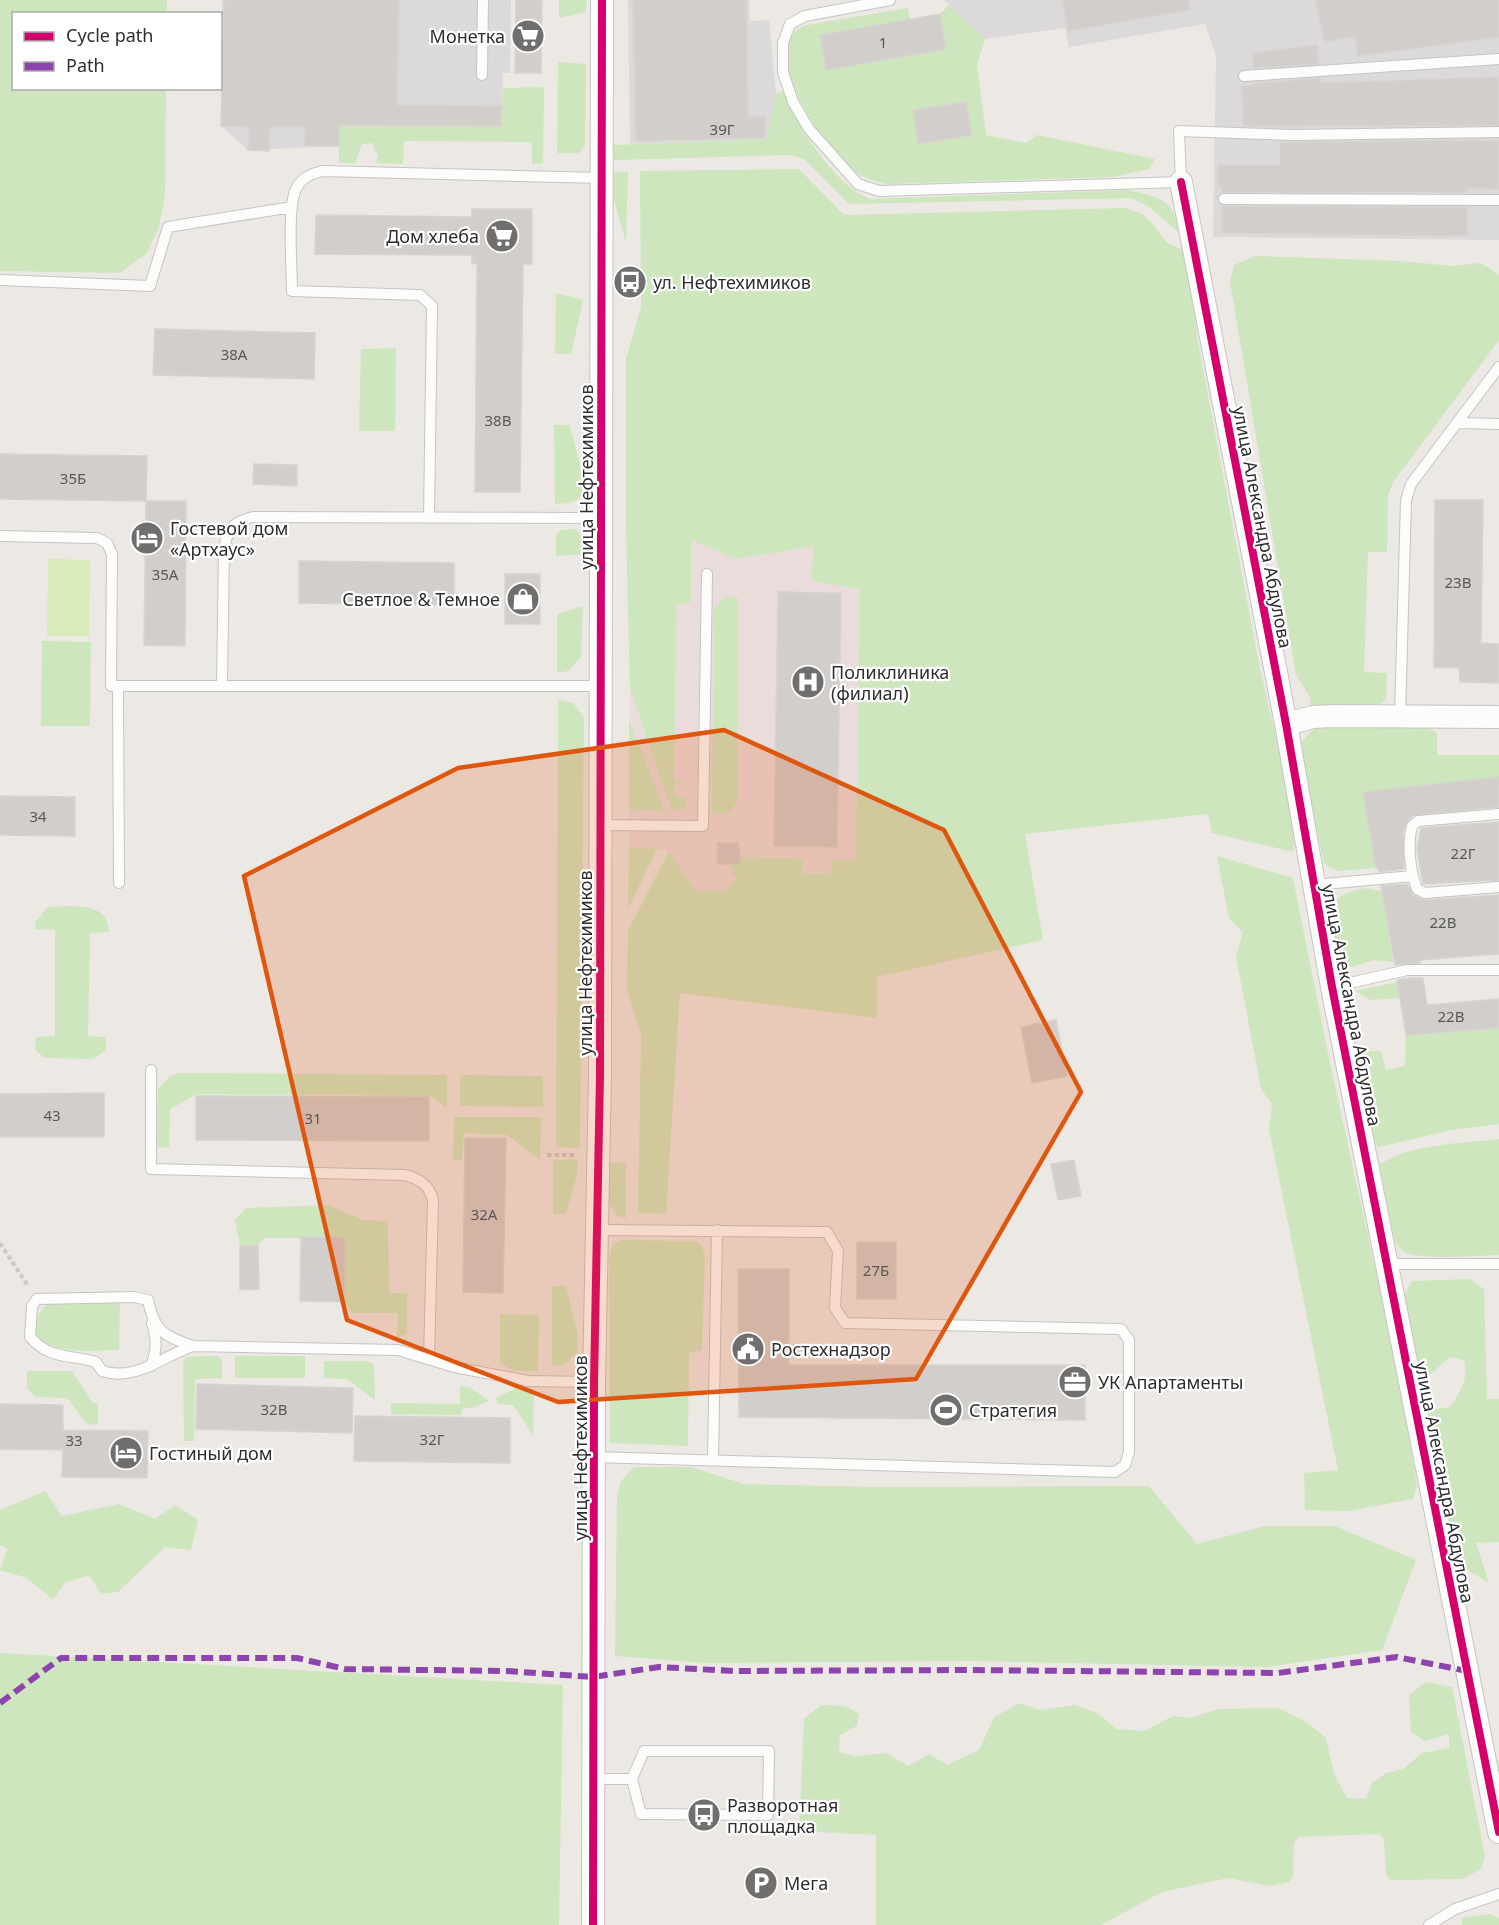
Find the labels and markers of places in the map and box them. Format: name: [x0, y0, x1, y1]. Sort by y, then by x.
supermarket icon: Монетка: [510, 18, 546, 54]
place label: Монетка: [430, 24, 505, 48]
supermarket icon: Дом хлеба: [484, 218, 520, 254]
place label: Дом хлеба: [386, 224, 479, 248]
bus stop icon: ул. Нефтехимиков: [612, 264, 648, 300]
place label: ул. Нефтехимиков: [653, 270, 811, 294]
place label: Гостевой дом «Артхаус»: [170, 516, 288, 561]
hotel icon: Гостевой дом «Артхаус»: [129, 520, 165, 556]
shop icon: Светлое & Темное: [505, 581, 541, 617]
place label: Светлое & Темное: [342, 587, 500, 611]
place label: Поликлиника (филиал): [831, 660, 949, 705]
hospital icon: Поликлиника (филиал): [790, 664, 826, 700]
public building icon: Ростехнадзор: [730, 1331, 766, 1367]
place label: Ростехнадзор: [771, 1337, 891, 1361]
office icon: УК Апартаменты: [1057, 1364, 1093, 1400]
place label: УК Апартаменты: [1098, 1370, 1243, 1394]
sports icon: Стратегия: [928, 1392, 964, 1428]
place label: Стратегия: [969, 1398, 1057, 1422]
hotel icon: Гостиный дом: [108, 1435, 144, 1471]
place label: Гостиный дом: [149, 1441, 273, 1465]
place label: Разворотная площадка: [727, 1793, 838, 1838]
bus stop icon: Разворотная площадка: [686, 1797, 722, 1833]
parking icon: Мега: [743, 1865, 779, 1901]
place label: Мега: [784, 1871, 828, 1895]

